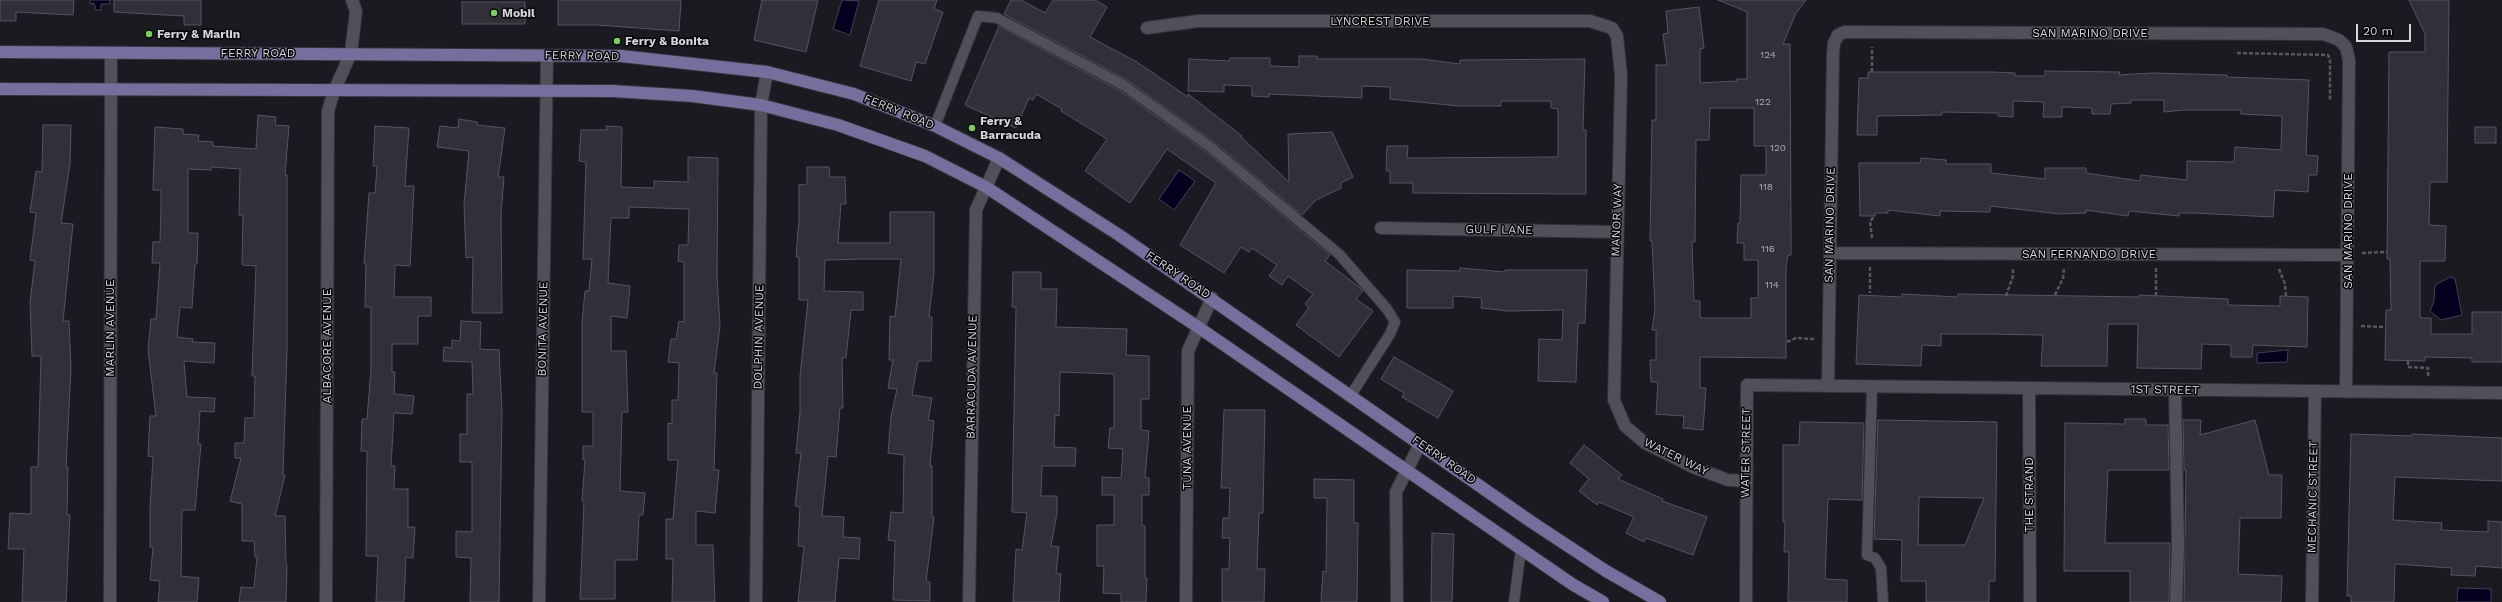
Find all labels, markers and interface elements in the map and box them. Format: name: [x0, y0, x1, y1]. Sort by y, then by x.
place label: Mobil: [502, 6, 535, 20]
marker: Mobil: [489, 8, 499, 18]
street label: LYNCREST DRIVE: [1330, 14, 1430, 28]
scale bar: [2358, 16, 2413, 42]
text: 20 m: [2363, 24, 2393, 38]
street label: SAN MARINO DRIVE: [2032, 26, 2148, 40]
place label: Ferry & Marlin: [157, 27, 240, 41]
marker: Ferry & Marlin: [144, 29, 154, 39]
place label: Ferry & Bonita: [625, 34, 709, 48]
marker: Ferry & Bonita: [612, 36, 622, 46]
street label: FERRY ROAD: [221, 46, 295, 60]
street label: FERRY ROAD: [544, 48, 620, 64]
house number: 124: [1760, 49, 1776, 61]
street label: FERRY ROAD: [862, 91, 936, 133]
house number: 122: [1755, 96, 1771, 108]
place label: Ferry & Barracuda: [980, 114, 1041, 142]
marker: Ferry & Barracuda: [967, 123, 977, 133]
house number: 120: [1770, 142, 1786, 154]
street label: SAN MARINO DRIVE: [1822, 167, 1838, 283]
street label: SAN MARINO DRIVE: [2341, 173, 2355, 289]
house number: 118: [1759, 181, 1773, 193]
street label: MANOR WAY: [1609, 183, 1625, 257]
street label: GULF LANE: [1465, 222, 1533, 238]
house number: 116: [1761, 243, 1775, 255]
street label: SAN FERNANDO DRIVE: [2022, 247, 2156, 261]
street label: FERRY ROAD: [1143, 248, 1213, 302]
street label: MARLIN AVENUE: [103, 279, 117, 377]
house number: 114: [1765, 279, 1779, 291]
street label: BONITA AVENUE: [535, 281, 551, 377]
street label: DOLPHIN AVENUE: [751, 284, 767, 390]
street label: ALBACORE AVENUE: [320, 289, 334, 403]
street label: BARRACUDA AVENUE: [964, 315, 980, 439]
street label: 1ST STREET: [2131, 382, 2199, 398]
street label: TUNA AVENUE: [1180, 406, 1194, 490]
street label: WATER STREET: [1738, 408, 1754, 498]
street label: FERRY ROAD: [1409, 433, 1479, 487]
street label: WATER WAY: [1641, 435, 1711, 479]
street label: MECHANIC STREET: [2305, 441, 2321, 553]
street label: THE STRAND: [2022, 457, 2036, 533]

